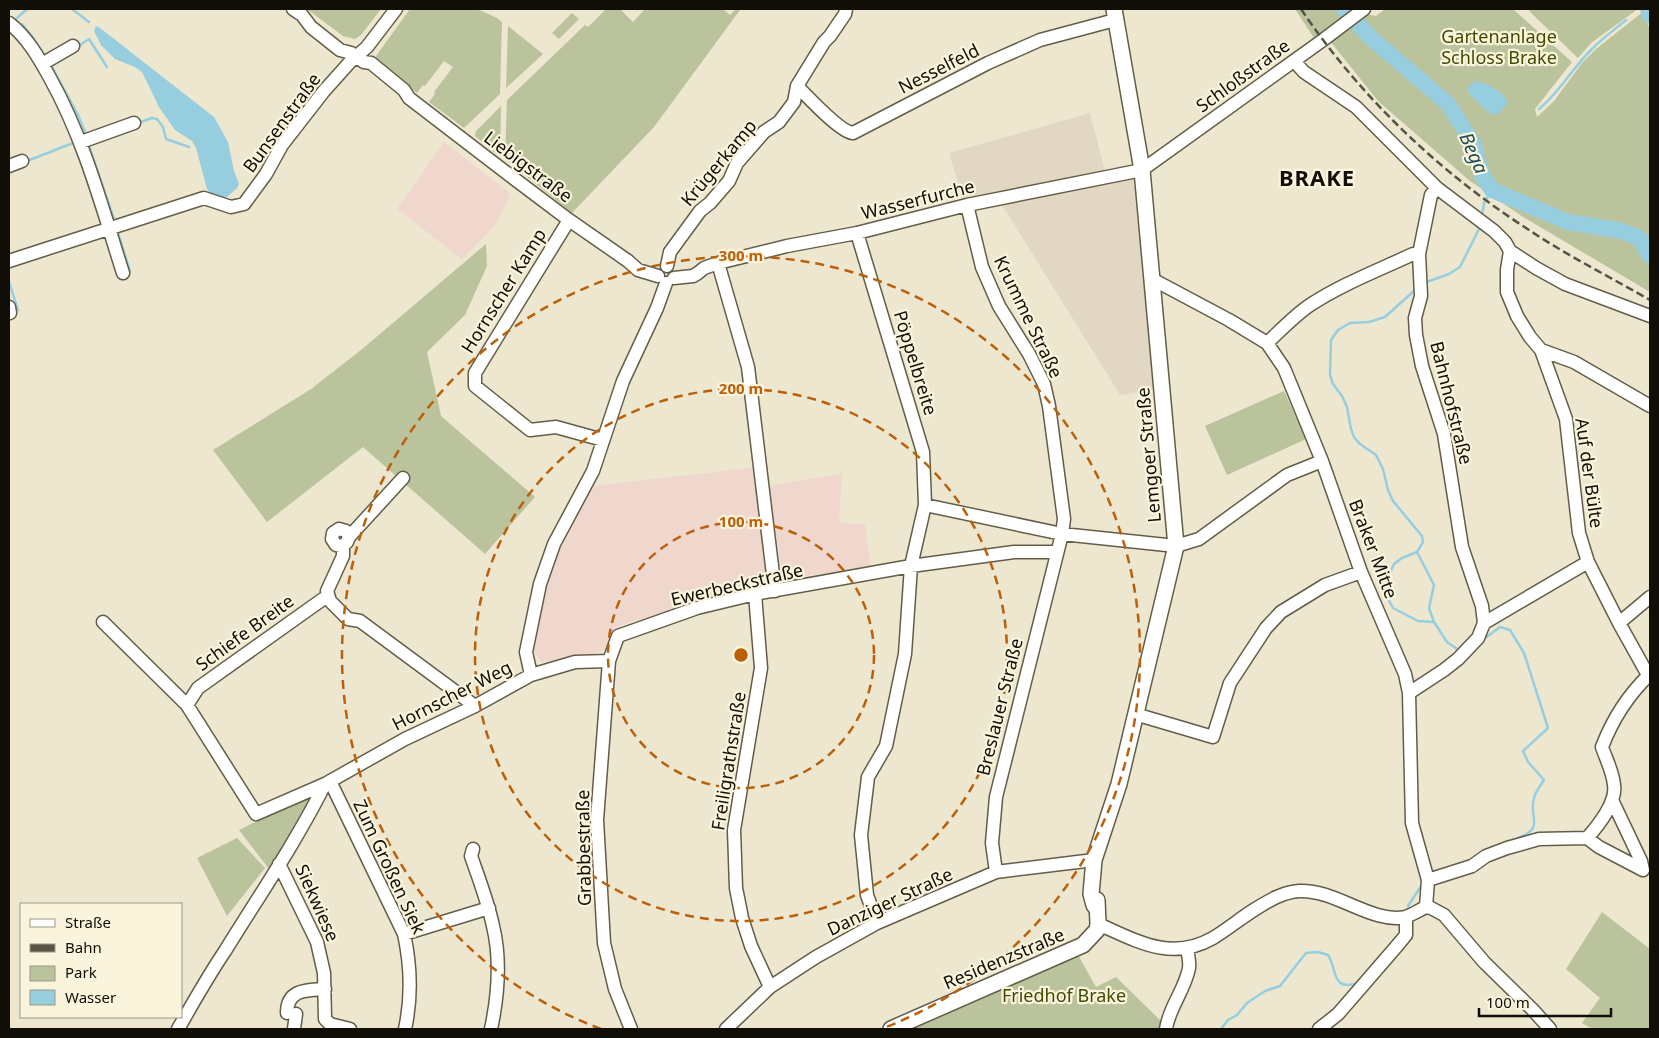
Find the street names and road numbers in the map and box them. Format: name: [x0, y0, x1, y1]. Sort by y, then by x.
street label: Schloßstraße: [1191, 33, 1294, 117]
street label: Nesselfeld: [894, 37, 983, 99]
street label: Bunsenstraße: [237, 68, 325, 177]
street label: Krügerkamp: [675, 114, 761, 211]
street label: Liebigstraße: [480, 125, 578, 207]
street label: Wasserfurche: [859, 173, 977, 225]
street label: Hornscher Kamp: [455, 224, 551, 357]
street label: Krumme Straße: [989, 251, 1069, 382]
street label: Pöppelbreite: [889, 307, 943, 418]
street label: Bahnhofstraße: [1425, 339, 1479, 467]
street label: Lemgoer Straße: [1130, 386, 1166, 524]
street label: Auf der Bülte: [1570, 416, 1610, 529]
street label: Braker Mitte: [1344, 495, 1404, 602]
street label: Ewerbeckstraße: [668, 557, 805, 611]
street label: Schiefe Breite: [191, 588, 298, 676]
street label: Breslauer Straße: [970, 636, 1028, 778]
street label: Hornscher Weg: [388, 655, 515, 736]
street label: Freiligrathstraße: [705, 690, 751, 832]
street label: Grabbestraße: [570, 790, 596, 906]
street label: Zum Großen Siek: [348, 796, 432, 938]
street label: Siekwiese: [290, 860, 346, 945]
street label: Danziger Straße: [823, 862, 956, 941]
street label: Residenzstraße: [939, 922, 1068, 994]

